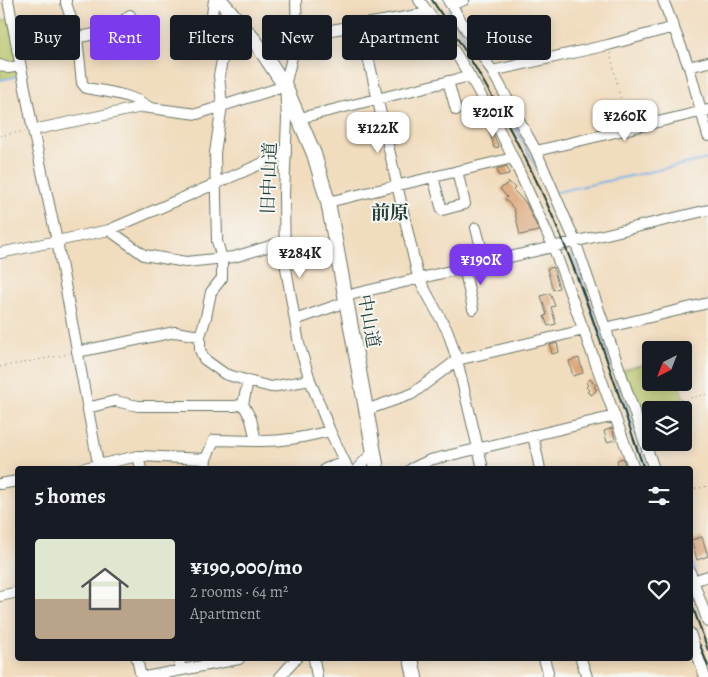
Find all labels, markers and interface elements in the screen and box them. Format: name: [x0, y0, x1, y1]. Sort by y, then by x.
chip: Buy: [15, 15, 80, 60]
chip: Rent: [90, 15, 160, 60]
chip: Filters: [170, 15, 252, 60]
chip: New: [262, 15, 332, 60]
chip: Apartment: [342, 15, 457, 60]
chip: House: [467, 15, 551, 60]
pin: ¥201K: [458, 96, 528, 138]
pin: ¥260K: [590, 100, 660, 142]
text: ¥201K: [472, 101, 514, 123]
text: ¥260K: [604, 105, 646, 127]
pin: ¥122K: [343, 112, 413, 154]
text: ¥122K: [358, 117, 398, 139]
street label: 旧中山道: [256, 142, 282, 214]
district label: 前原: [371, 200, 409, 226]
pin: ¥284K: [265, 236, 335, 279]
text: ¥284K: [279, 242, 321, 264]
pin: ¥190K: [446, 244, 516, 286]
text: ¥190K: [461, 249, 501, 271]
street label: 中山道: [352, 292, 386, 350]
north arrow: [642, 341, 692, 391]
map controls: [642, 341, 692, 451]
button: layers: [642, 401, 692, 451]
text: 5 homes: [35, 482, 106, 510]
icon: filters: [645, 482, 673, 510]
text: ¥190,000/mo: [190, 553, 303, 581]
icon: home: [75, 559, 135, 619]
icon: heart: [645, 575, 673, 603]
text: 2 rooms · 64 m²: [190, 581, 288, 603]
text: Apartment: [190, 603, 261, 625]

